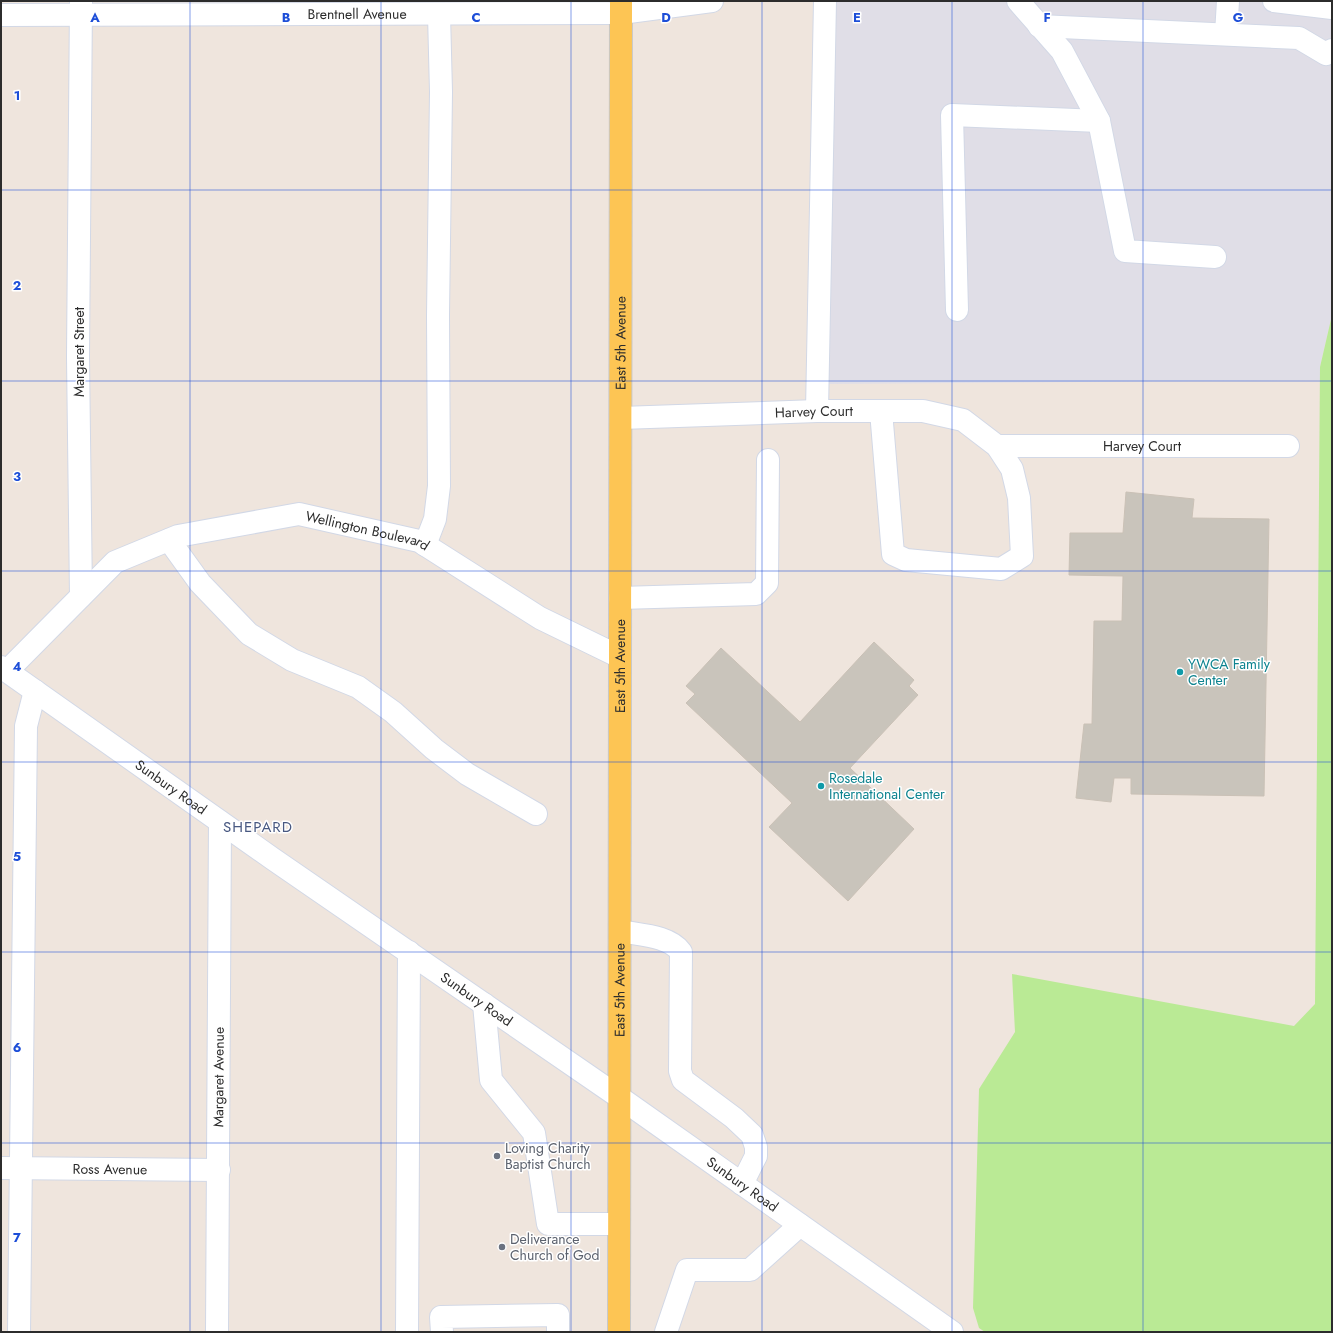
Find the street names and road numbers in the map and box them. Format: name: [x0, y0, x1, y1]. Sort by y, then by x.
street label: Brentnell Avenue: [307, 4, 407, 24]
street label: East 5th Avenue: [610, 296, 631, 390]
street label: Margaret Street: [69, 306, 89, 397]
street label: Harvey Court: [774, 401, 854, 422]
street label: Harvey Court: [1103, 436, 1182, 456]
street label: Wellington Boulevard: [304, 506, 433, 555]
street label: East 5th Avenue: [610, 619, 630, 713]
street label: Sunbury Road: [131, 755, 211, 819]
street label: East 5th Avenue: [609, 943, 630, 1037]
street label: Sunbury Road: [436, 967, 517, 1031]
street label: Margaret Avenue: [208, 1027, 229, 1127]
street label: Sunbury Road: [703, 1152, 782, 1216]
street label: Ross Avenue: [73, 1159, 147, 1179]

